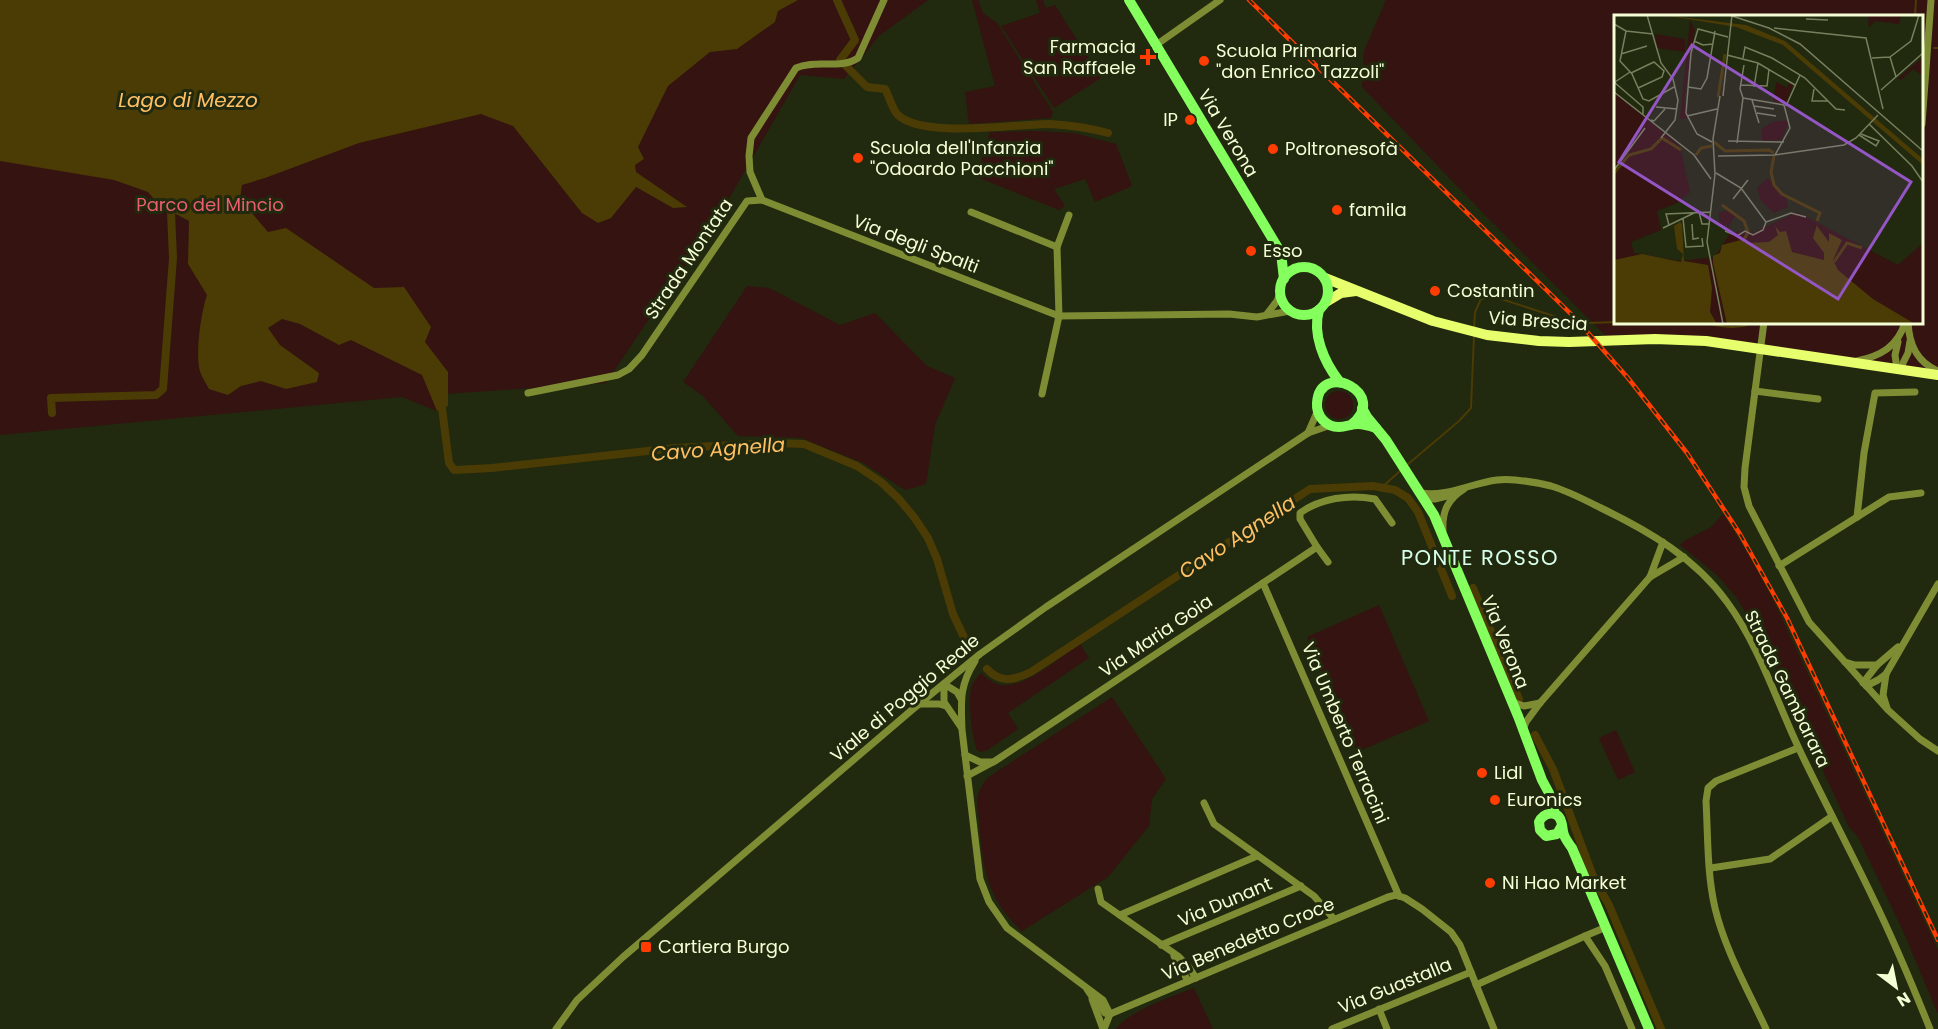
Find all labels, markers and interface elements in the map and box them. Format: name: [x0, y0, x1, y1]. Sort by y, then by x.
inset map: [1614, 15, 1923, 324]
place label: Farmacia San Raffaele: [1023, 34, 1136, 80]
place label: Scuola Primaria "don Enrico Tazzoli": [1216, 38, 1384, 84]
marker: Farmacia San Raffaele: [1141, 50, 1155, 64]
marker: Scuola Primaria "don Enrico Tazzoli": [1197, 54, 1211, 68]
street label: Via Verona: [1192, 84, 1265, 182]
water label: Lago di Mezzo: [118, 86, 258, 114]
place label: IP: [1163, 107, 1178, 132]
marker: IP: [1183, 113, 1197, 127]
place label: Scuola dell'Infanzia "Odoardo Pacchioni": [870, 135, 1054, 181]
place label: Poltronesofà: [1285, 136, 1398, 161]
marker: Poltronesofà: [1266, 142, 1280, 156]
marker: Scuola dell'Infanzia "Odoardo Pacchioni": [851, 151, 865, 165]
park label: Parco del Mincio: [136, 192, 284, 217]
street label: Strada Montata: [639, 193, 738, 324]
place label: famila: [1349, 197, 1407, 222]
marker: famila: [1330, 203, 1344, 217]
street label: Via degli Spalti: [850, 208, 983, 279]
place label: Esso: [1263, 238, 1303, 263]
marker: Esso: [1244, 244, 1258, 258]
place label: Costantin: [1447, 278, 1535, 303]
marker: Costantin: [1428, 284, 1442, 298]
street label: Via Brescia: [1488, 305, 1588, 336]
water label: Cavo Agnella: [650, 430, 786, 468]
water label: Cavo Agnella: [1173, 489, 1301, 585]
district label: PONTE ROSSO: [1401, 543, 1559, 572]
street label: Via Maria Goia: [1094, 588, 1217, 683]
street label: Via Verona: [1475, 591, 1536, 692]
street label: Strada Gambarara: [1739, 606, 1836, 772]
street label: Viale di Poggio Reale: [825, 628, 985, 767]
street label: Via Umberto Terracini: [1296, 638, 1395, 827]
place label: Lidl: [1494, 760, 1523, 785]
marker: Lidl: [1475, 766, 1489, 780]
place label: Euronics: [1507, 787, 1582, 812]
marker: Euronics: [1488, 793, 1502, 807]
place label: Ni Hao Market: [1502, 870, 1626, 895]
street label: Via Dunant: [1174, 871, 1276, 933]
marker: Ni Hao Market: [1483, 876, 1497, 890]
street label: Via Benedetto Croce: [1158, 891, 1338, 986]
place label: Cartiera Burgo: [658, 934, 790, 959]
marker: Cartiera Burgo: [639, 940, 653, 954]
street label: Via Guastalla: [1334, 951, 1455, 1020]
north arrow: [1866, 957, 1926, 1017]
text: N: [1892, 986, 1915, 1012]

